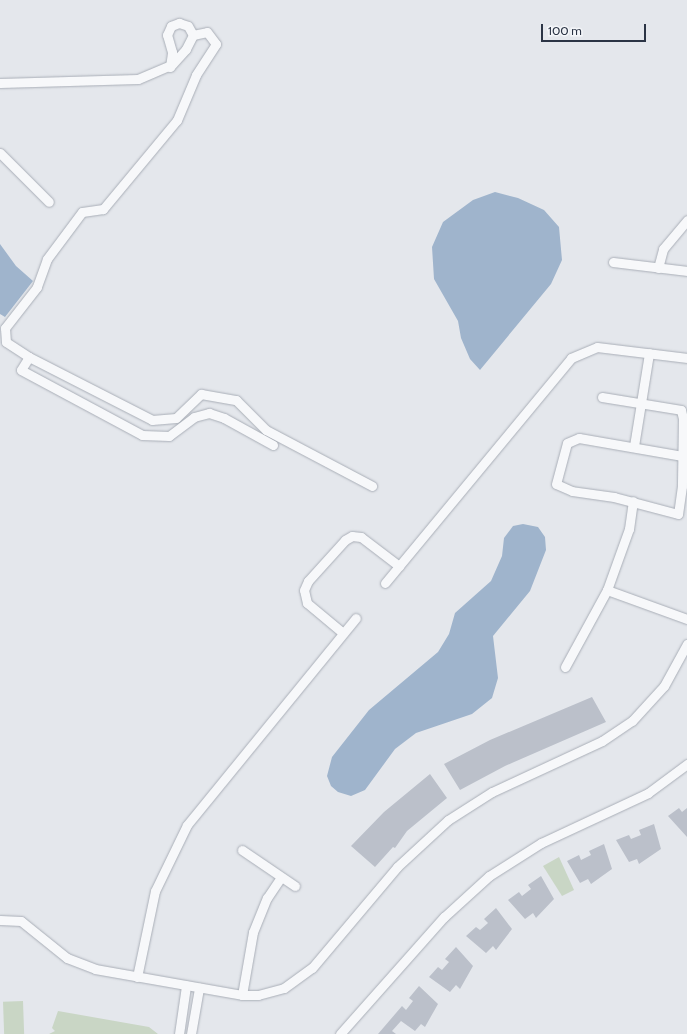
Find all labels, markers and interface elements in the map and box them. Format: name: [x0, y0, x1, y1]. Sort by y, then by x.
scale bar: [543, 16, 648, 42]
text: 100 m: [548, 23, 582, 38]

